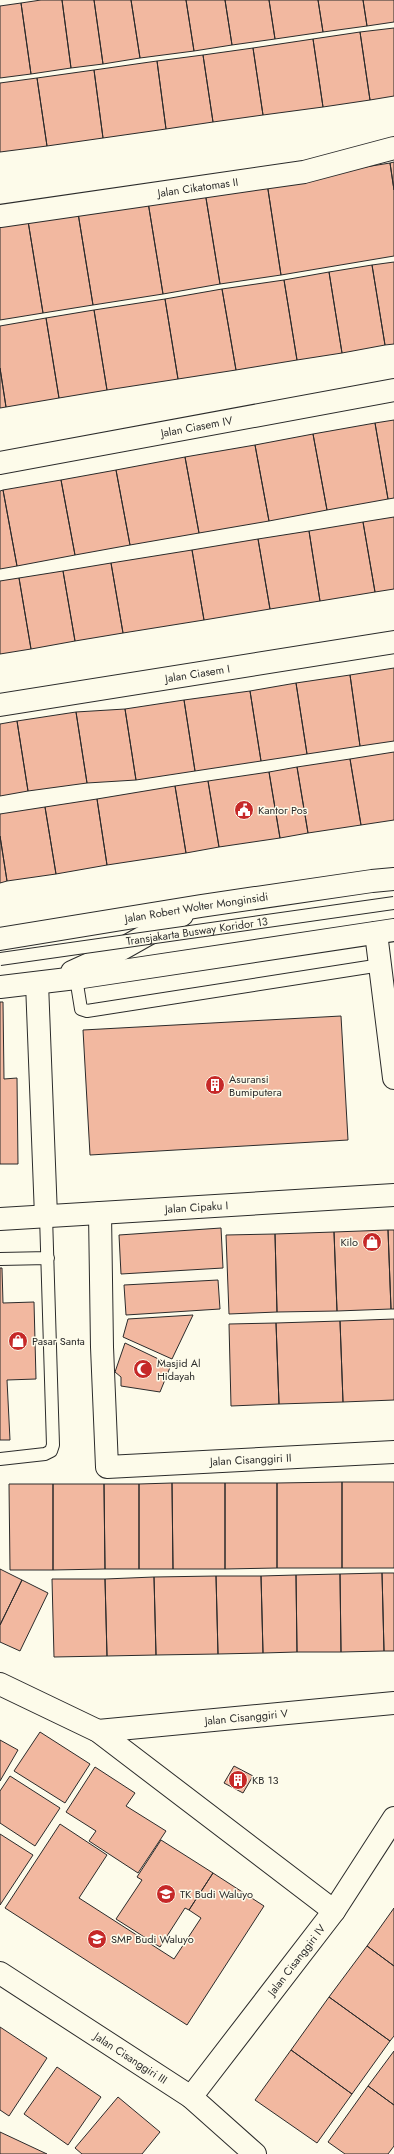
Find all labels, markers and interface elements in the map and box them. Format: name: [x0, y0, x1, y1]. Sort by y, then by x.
street label: Jalan Cikatomas II: [155, 174, 239, 201]
street label: Jalan Ciasem IV: [158, 412, 235, 441]
street label: Jalan Ciasem I: [162, 660, 231, 687]
public building icon: Kantor Pos: [233, 799, 255, 821]
place label: Kantor Pos: [258, 802, 308, 818]
street label: Jalan Robert Wolter Monginsidi: [122, 888, 269, 927]
street label: Transjakarta Busway Koridor 13: [125, 913, 269, 949]
place label: Asuransi Bumiputera: [229, 1071, 282, 1100]
building icon: Asuransi Bumiputera: [204, 1074, 226, 1096]
street label: Jalan Cipaku I: [163, 1197, 229, 1217]
shop icon: Kilo: [361, 1231, 383, 1253]
place label: Kilo: [340, 1234, 358, 1250]
shop icon: Pasar Santa: [7, 1330, 29, 1352]
place label: Pasar Santa: [32, 1333, 85, 1349]
place label: Masjid Al Hidayah: [157, 1355, 201, 1384]
mosque icon: Masjid Al Hidayah: [132, 1358, 154, 1380]
street label: Jalan Cisanggiri II: [208, 1449, 292, 1470]
street label: Jalan Cisanggiri V: [202, 1705, 289, 1729]
building icon: KB 13: [227, 1769, 249, 1791]
place label: KB 13: [252, 1772, 279, 1788]
school or university icon: TK Budi Waluyo: [155, 1883, 177, 1905]
place label: TK Budi Waluyo: [180, 1886, 253, 1902]
street label: Jalan Cisanggiri IV: [263, 1920, 329, 2000]
school or university icon: SMP Budi Waluyo: [86, 1928, 108, 1950]
place label: SMP Budi Waluyo: [111, 1931, 194, 1947]
street label: Jalan Cisanggiri III: [89, 2027, 171, 2088]

